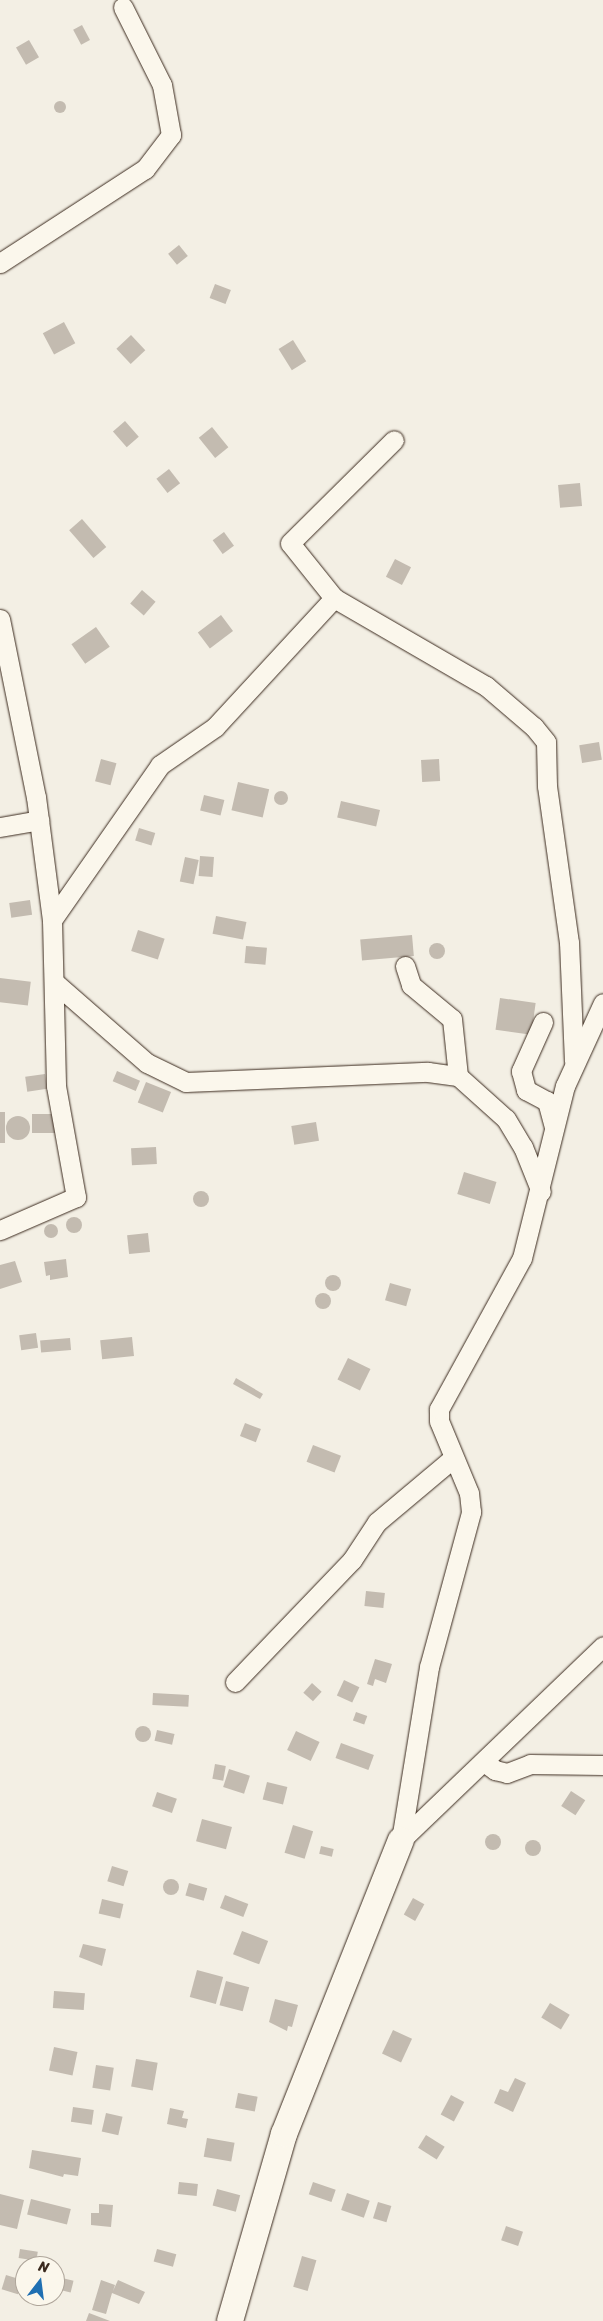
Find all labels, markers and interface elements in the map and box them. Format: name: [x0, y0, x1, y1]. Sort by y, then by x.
text: N: [36, 2254, 52, 2280]
north arrow: [15, 2256, 65, 2306]

